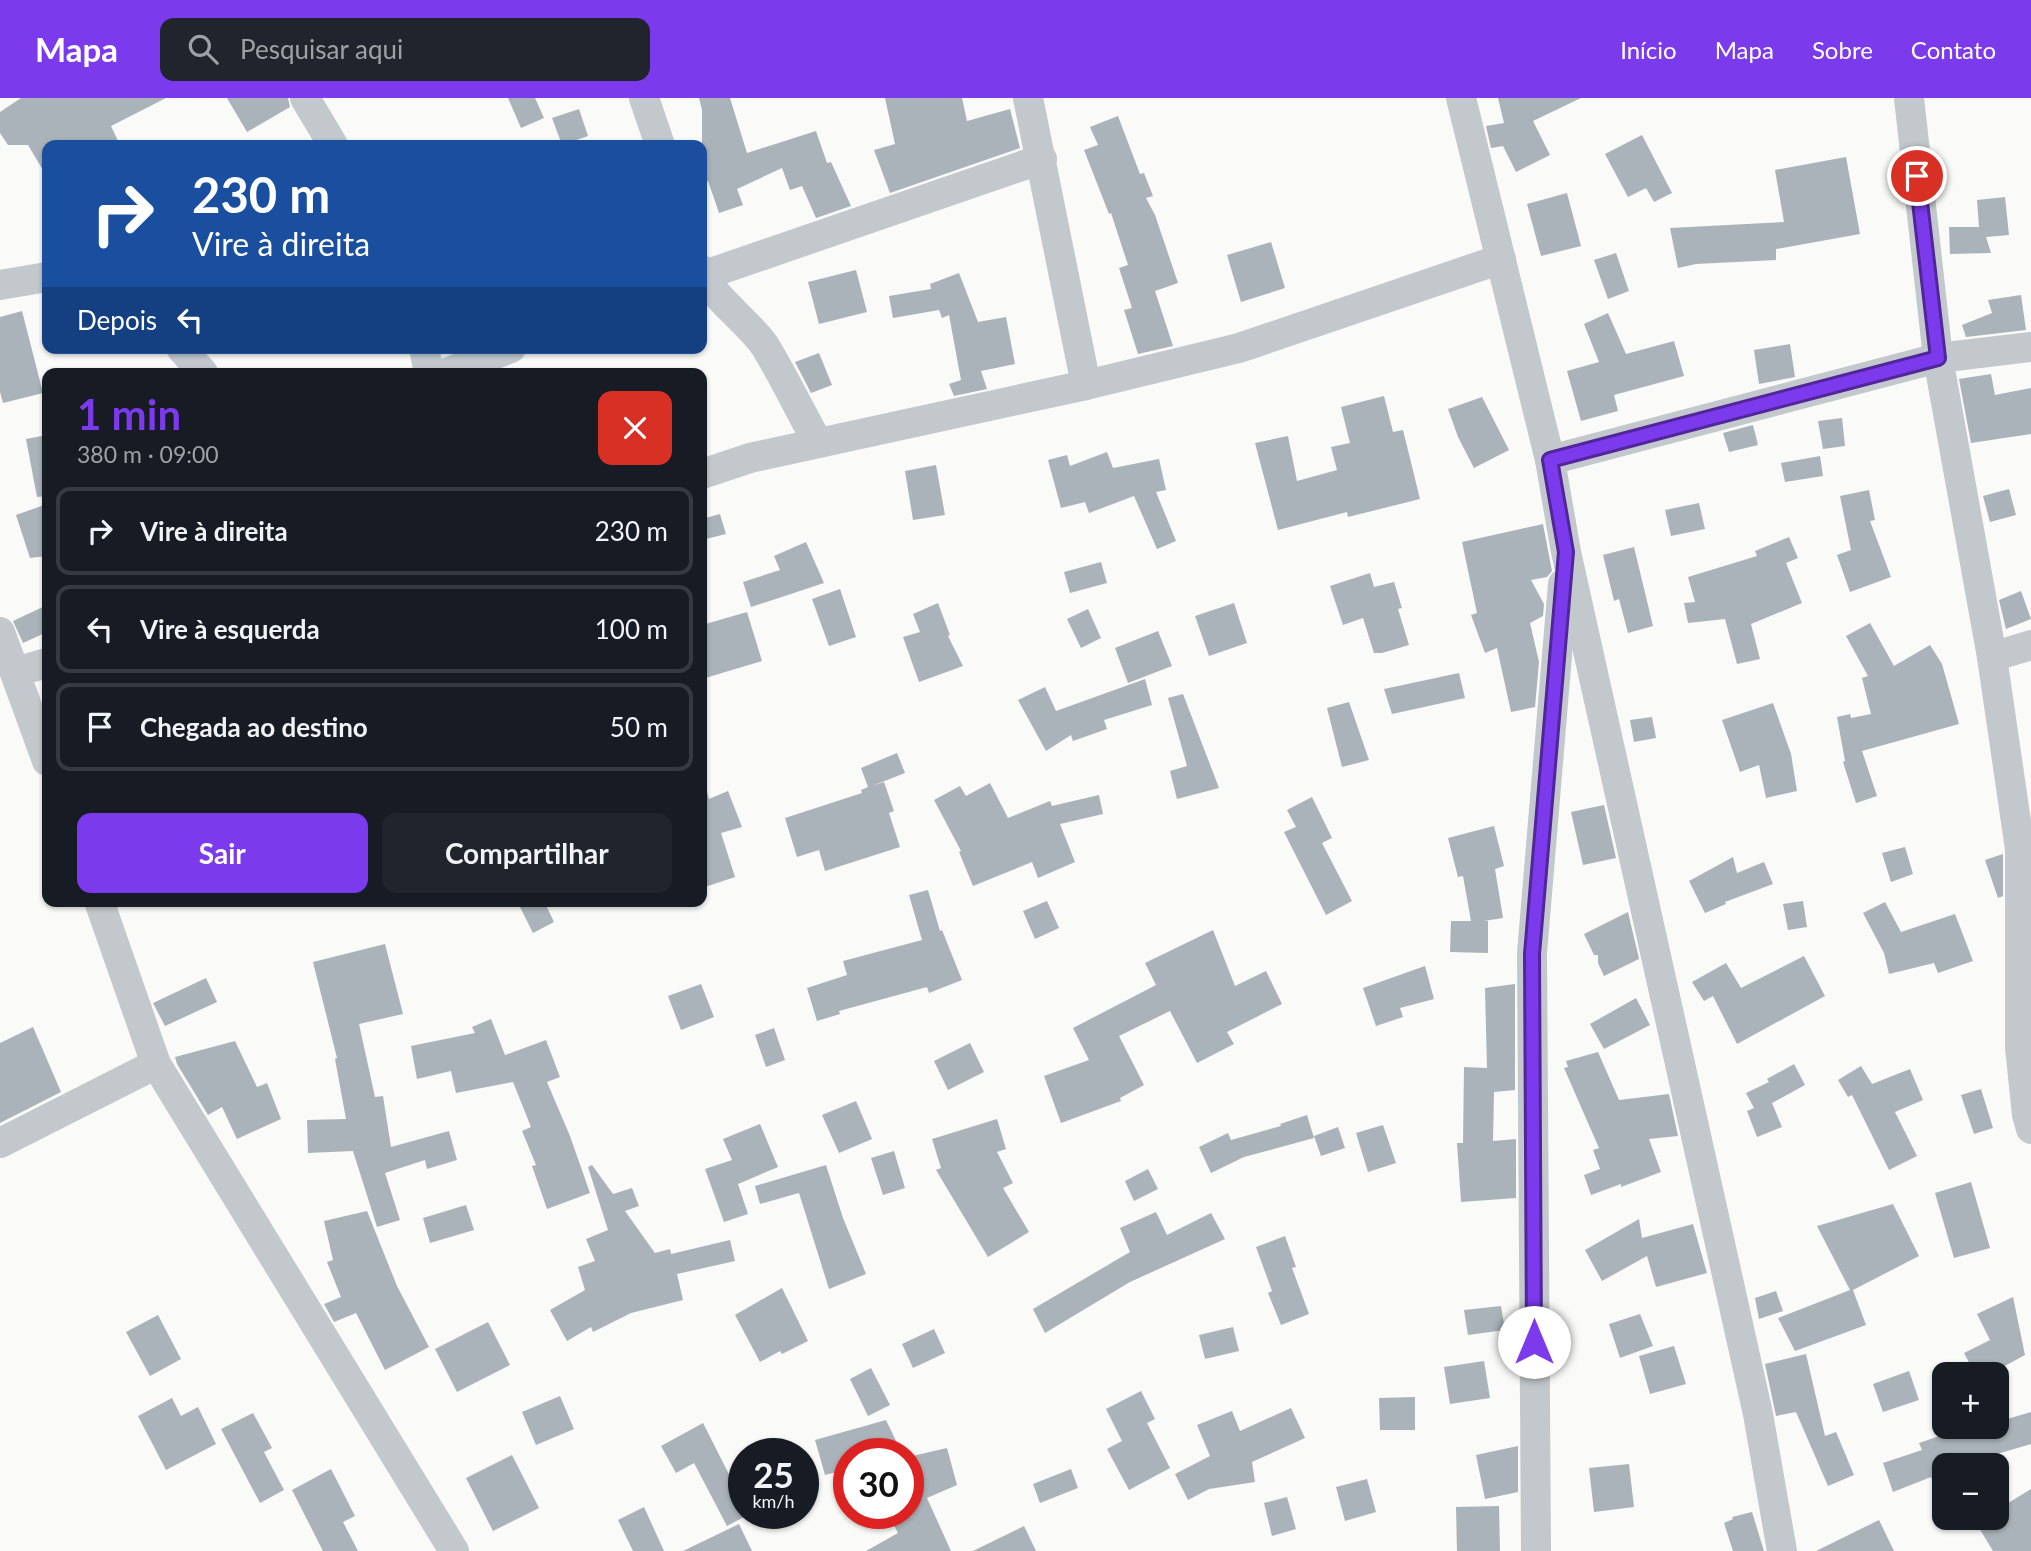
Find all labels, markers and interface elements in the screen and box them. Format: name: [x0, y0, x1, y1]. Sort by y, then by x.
search box: [160, 18, 650, 81]
text: Mapa: [35, 29, 118, 69]
icon: search: [184, 30, 222, 68]
text: Pesquisar aqui: [240, 33, 403, 65]
text: Início: [1620, 35, 1677, 64]
text: Mapa: [1715, 35, 1774, 64]
text: Sobre: [1812, 35, 1873, 64]
text: Contato: [1911, 35, 1996, 64]
pin: [1887, 146, 1947, 206]
icon: arrive: [1898, 157, 1936, 195]
text: 230 m: [192, 165, 330, 223]
icon: right: [77, 168, 168, 259]
text: Vire à direita: [192, 224, 370, 263]
icon: left: [171, 301, 209, 339]
text: Depois: [77, 304, 157, 336]
text: 1 min: [77, 389, 181, 439]
button: close: [598, 391, 672, 465]
text: 380 m · 09:00: [77, 440, 219, 468]
icon: right: [81, 512, 119, 550]
text: Vire à direita: [140, 515, 288, 547]
text: 230 m: [595, 515, 668, 547]
icon: left: [81, 610, 119, 648]
text: Vire à esquerda: [140, 613, 320, 645]
text: 100 m: [595, 613, 668, 645]
icon: arrive: [81, 708, 119, 746]
text: Chegada ao destino: [140, 711, 368, 743]
text: 50 m: [610, 711, 668, 743]
button: Sair: [77, 813, 368, 893]
button: Compartilhar: [382, 813, 672, 893]
position arrow: [1497, 1305, 1571, 1379]
map controls: [1932, 1362, 2009, 1530]
button: +: [1932, 1362, 2009, 1439]
speed limit sign: 30: [833, 1438, 924, 1529]
text: 25: [753, 1453, 794, 1495]
button: −: [1932, 1453, 2009, 1530]
text: km/h: [752, 1490, 795, 1512]

